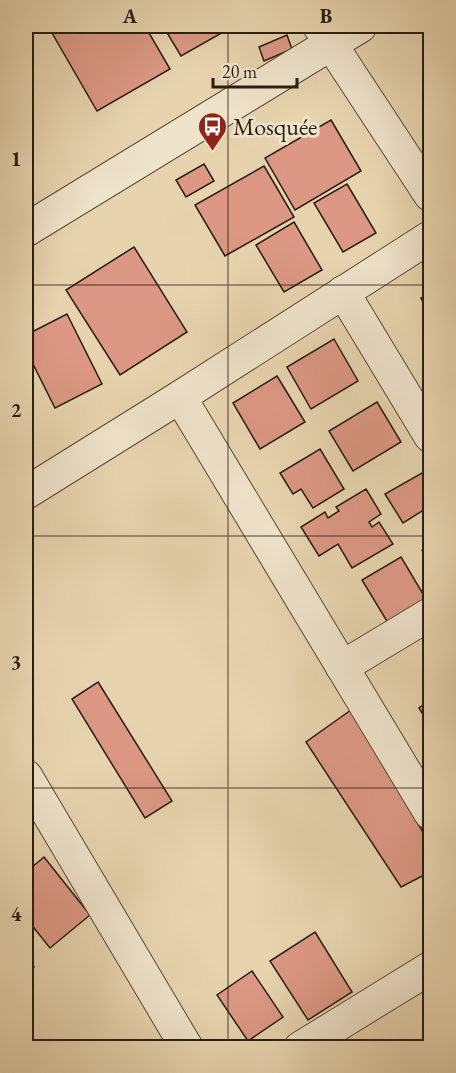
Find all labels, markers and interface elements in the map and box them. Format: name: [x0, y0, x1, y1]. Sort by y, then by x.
text: A: [122, 3, 138, 29]
text: B: [320, 3, 332, 29]
scale bar: [213, 51, 297, 89]
text: 20 m: [222, 60, 257, 83]
bus stop icon: Mosquée: [196, 110, 228, 152]
place label: Mosquée: [233, 111, 317, 142]
text: 1: [11, 146, 21, 172]
text: 2: [11, 397, 22, 423]
text: 3: [11, 649, 21, 675]
text: 4: [11, 901, 22, 927]

